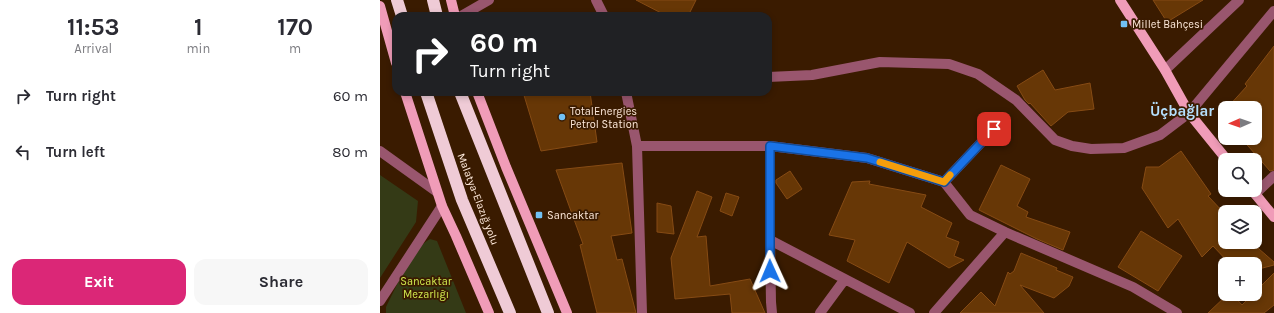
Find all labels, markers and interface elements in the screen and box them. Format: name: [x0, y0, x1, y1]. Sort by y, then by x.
text: 11:53: [67, 13, 119, 41]
text: 1: [194, 13, 203, 41]
text: 170: [277, 13, 313, 41]
place label: Millet Bahçesi: [1132, 18, 1203, 31]
marker: Millet Bahçesi: [1119, 19, 1129, 29]
text: 60 m: [470, 26, 538, 59]
icon: right: [404, 28, 456, 80]
text: Arrival: [74, 41, 112, 56]
text: min: [186, 41, 210, 56]
text: m: [289, 41, 301, 56]
text: Turn right: [470, 60, 550, 82]
icon: right: [12, 85, 34, 107]
text: Turn right: [46, 87, 116, 105]
text: 60 m: [333, 87, 368, 105]
district label: Üçbağlar: [1150, 101, 1214, 120]
north arrow: [1218, 101, 1262, 145]
map controls: [1218, 101, 1262, 301]
place label: TotalEnergies Petrol Station: [570, 105, 638, 131]
marker: TotalEnergies Petrol Station: [557, 112, 567, 122]
pin: [977, 112, 1011, 146]
icon: arrive: [983, 118, 1005, 140]
icon: left: [12, 141, 34, 163]
text: Turn left: [46, 143, 105, 161]
text: 80 m: [332, 143, 368, 161]
street label: Malatya-Elazığ yolu: [455, 151, 501, 247]
button: search: [1218, 153, 1262, 197]
button: layers: [1218, 205, 1262, 249]
place label: Sancaktar: [547, 209, 598, 222]
marker: Sancaktar: [534, 210, 544, 220]
position arrow: [749, 250, 791, 292]
button: +: [1218, 257, 1262, 301]
button: Exit: [12, 259, 186, 305]
button: Share: [194, 259, 368, 305]
park label: Sancaktar Mezarlığı: [400, 275, 452, 301]

